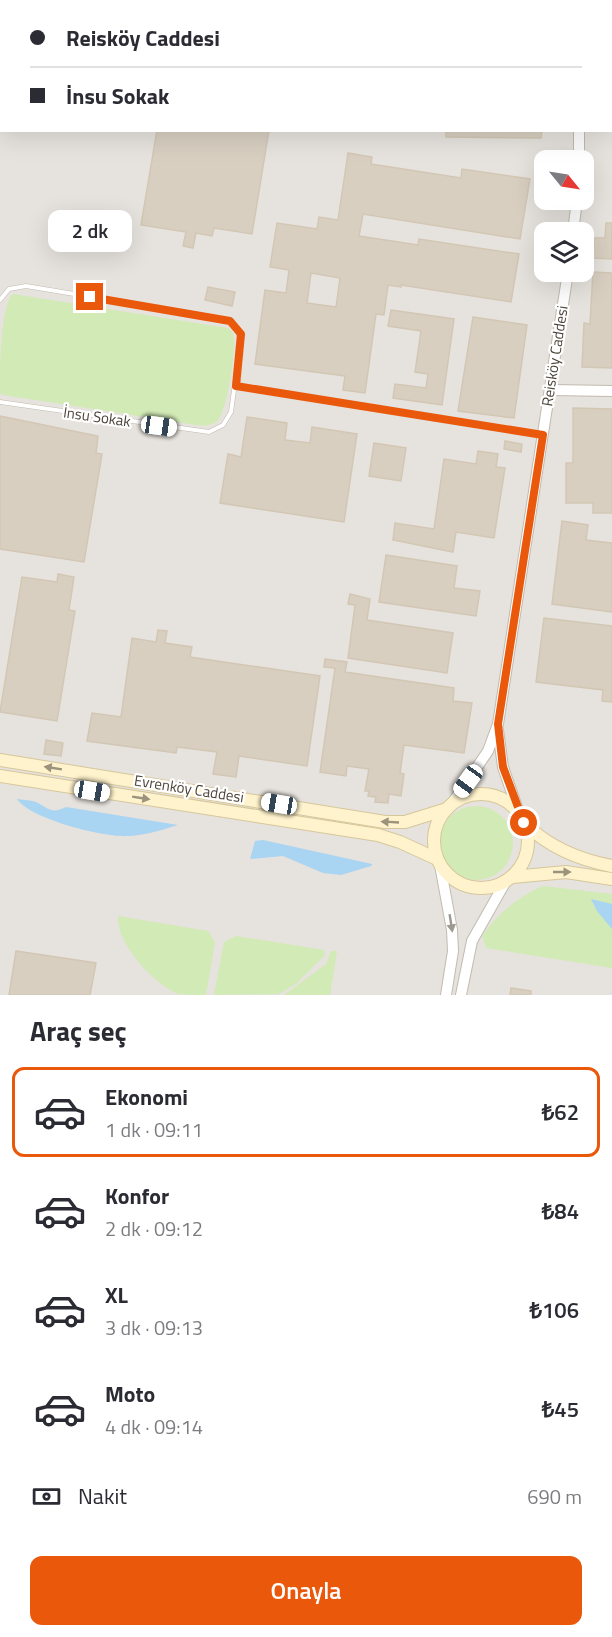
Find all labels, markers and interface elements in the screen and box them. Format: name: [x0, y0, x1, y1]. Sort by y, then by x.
text: Reisköy Caddesi: [66, 21, 220, 55]
text: İnsu Sokak: [66, 79, 169, 113]
north arrow: [534, 150, 594, 210]
map controls: [534, 150, 594, 282]
callout: 2 dk: [48, 210, 132, 252]
text: 2 dk: [72, 215, 108, 246]
button: layers: [534, 222, 594, 282]
route end: [76, 283, 103, 310]
street label: Reisköy Caddesi: [535, 304, 574, 408]
street label: İnsu Sokak: [62, 400, 132, 433]
car: [140, 415, 178, 437]
car: [450, 761, 486, 801]
one-way arrow: [43, 764, 62, 773]
street label: Evrenköy Caddesi: [133, 768, 246, 809]
car: [73, 779, 111, 803]
car: [260, 792, 298, 816]
one-way arrow: [131, 794, 150, 803]
route start: [510, 809, 537, 836]
one-way arrow: [381, 818, 400, 827]
one-way arrow: [553, 867, 572, 877]
one-way arrow: [447, 913, 456, 932]
text: Araç seç: [30, 1010, 127, 1051]
text: Ekonomi: [105, 1080, 188, 1114]
icon: car: [33, 1085, 87, 1139]
text: ₺62: [542, 1095, 579, 1129]
text: 1 dk · 09:11: [105, 1114, 203, 1145]
text: Konfor: [105, 1179, 169, 1213]
icon: car: [33, 1184, 87, 1238]
text: ₺84: [542, 1194, 579, 1228]
text: 2 dk · 09:12: [105, 1213, 203, 1244]
text: XL: [105, 1278, 128, 1312]
icon: car: [33, 1283, 87, 1337]
text: ₺106: [529, 1293, 579, 1327]
text: 3 dk · 09:13: [105, 1312, 203, 1343]
text: Moto: [105, 1377, 155, 1411]
icon: car: [33, 1382, 87, 1436]
text: ₺45: [542, 1392, 579, 1426]
text: 4 dk · 09:14: [105, 1411, 203, 1442]
text: Nakit: [78, 1479, 127, 1513]
icon: cash: [30, 1480, 63, 1513]
text: 690 m: [527, 1481, 582, 1512]
button: Onayla: [30, 1556, 582, 1625]

